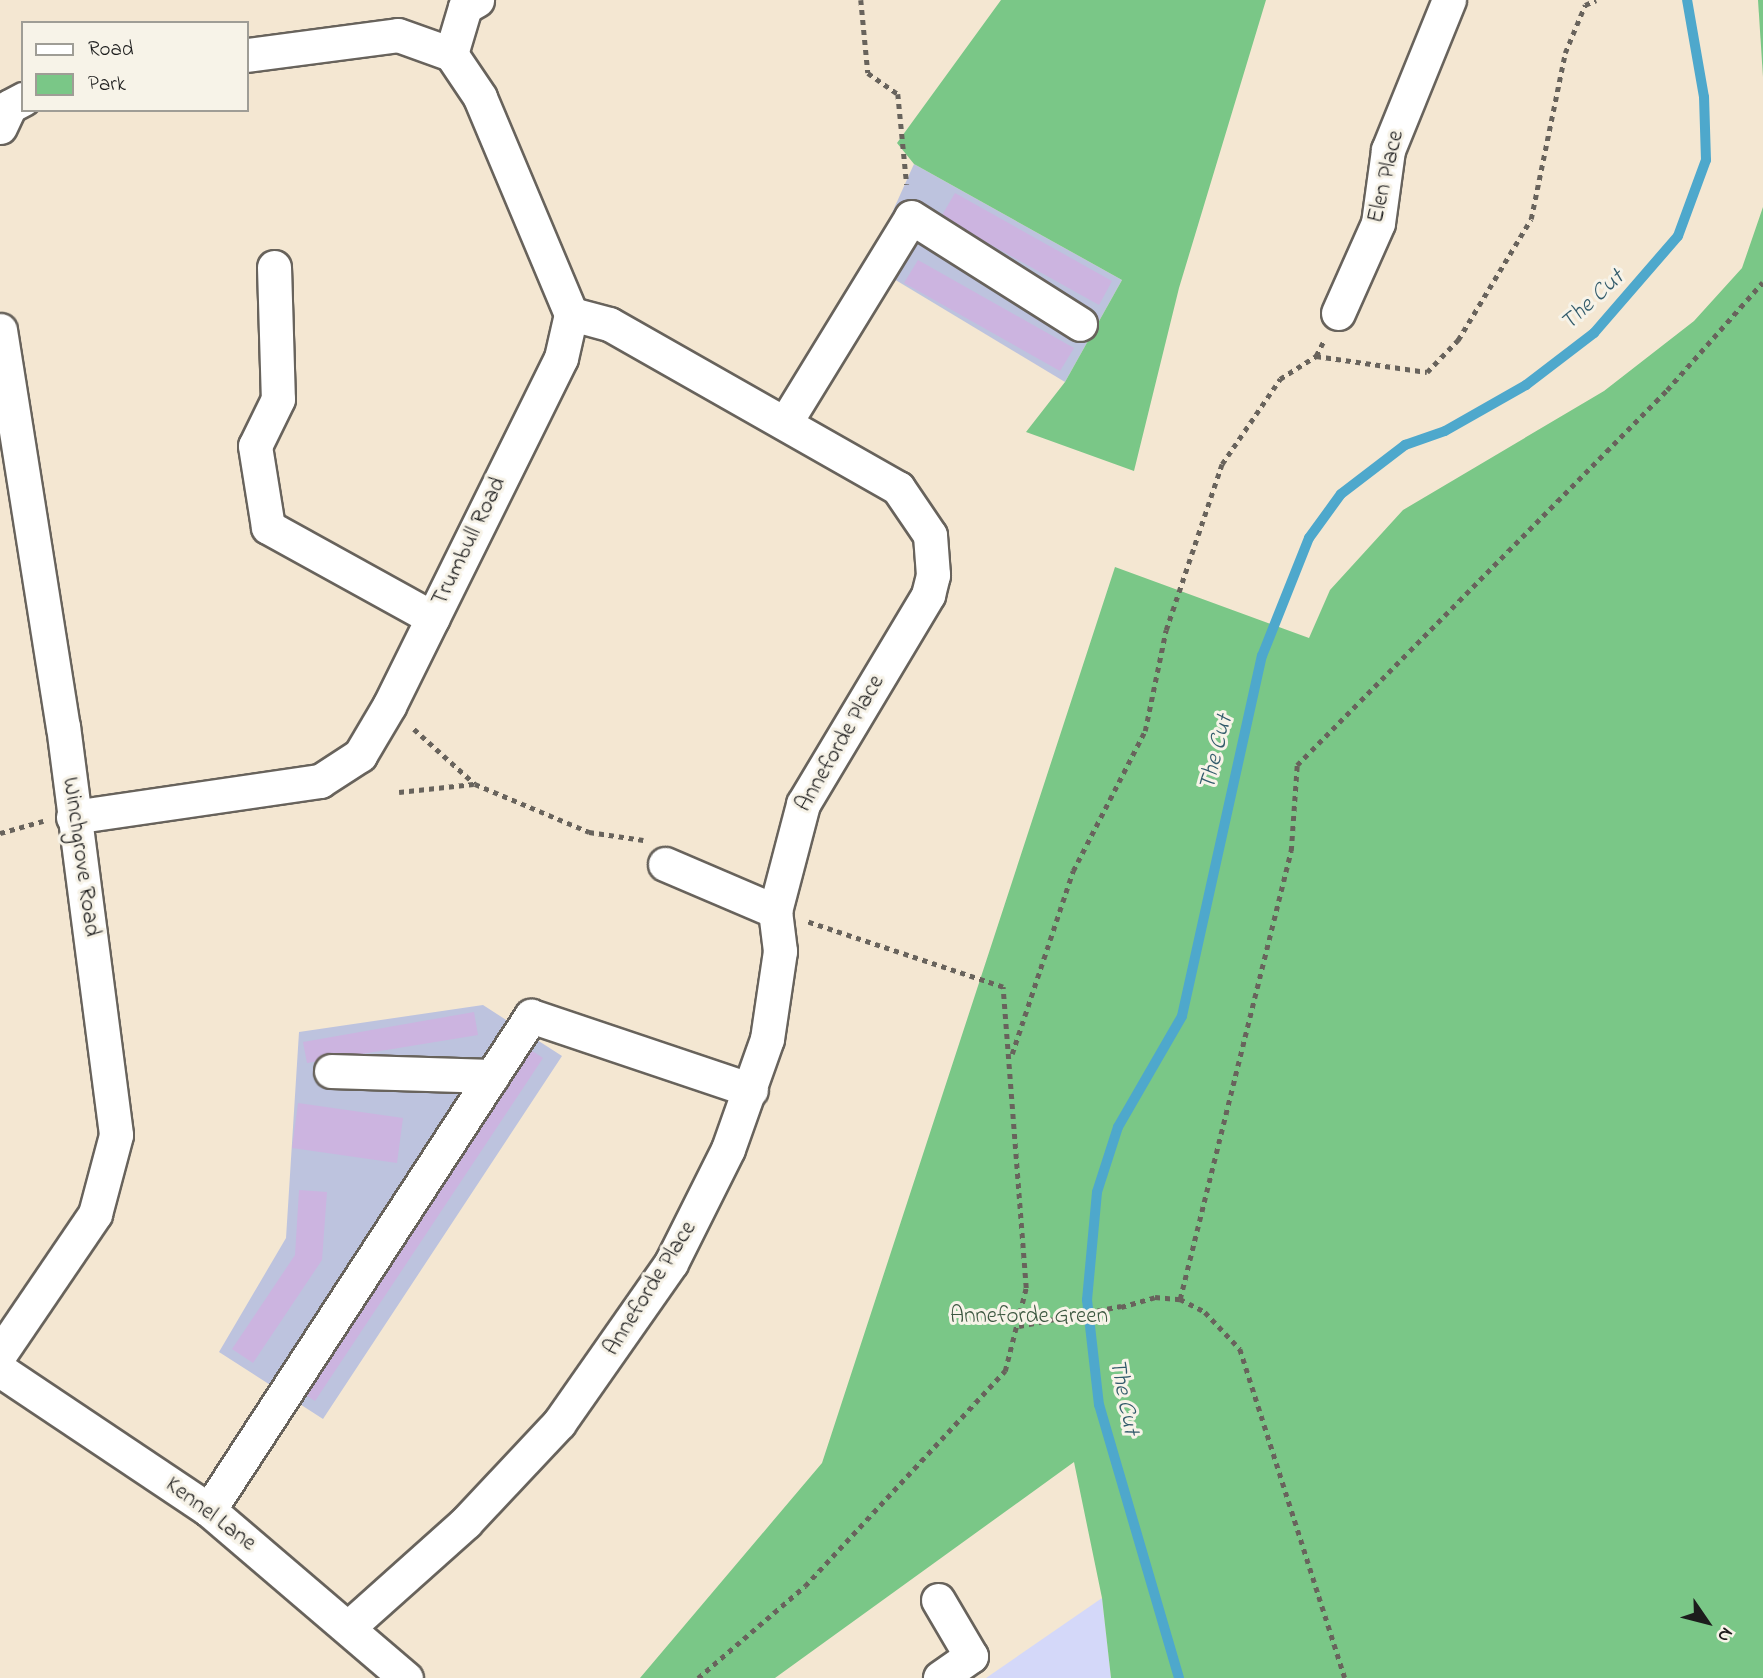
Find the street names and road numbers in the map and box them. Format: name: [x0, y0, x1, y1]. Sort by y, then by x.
street label: Elen Place: [1363, 128, 1411, 226]
street label: Trumbull Road: [427, 473, 513, 611]
street label: Anneforde Place: [791, 671, 891, 817]
street label: Winchgrove Road: [55, 776, 105, 938]
street label: Anneforde Place: [599, 1217, 703, 1361]
street label: Kennel Lane: [159, 1472, 261, 1558]

